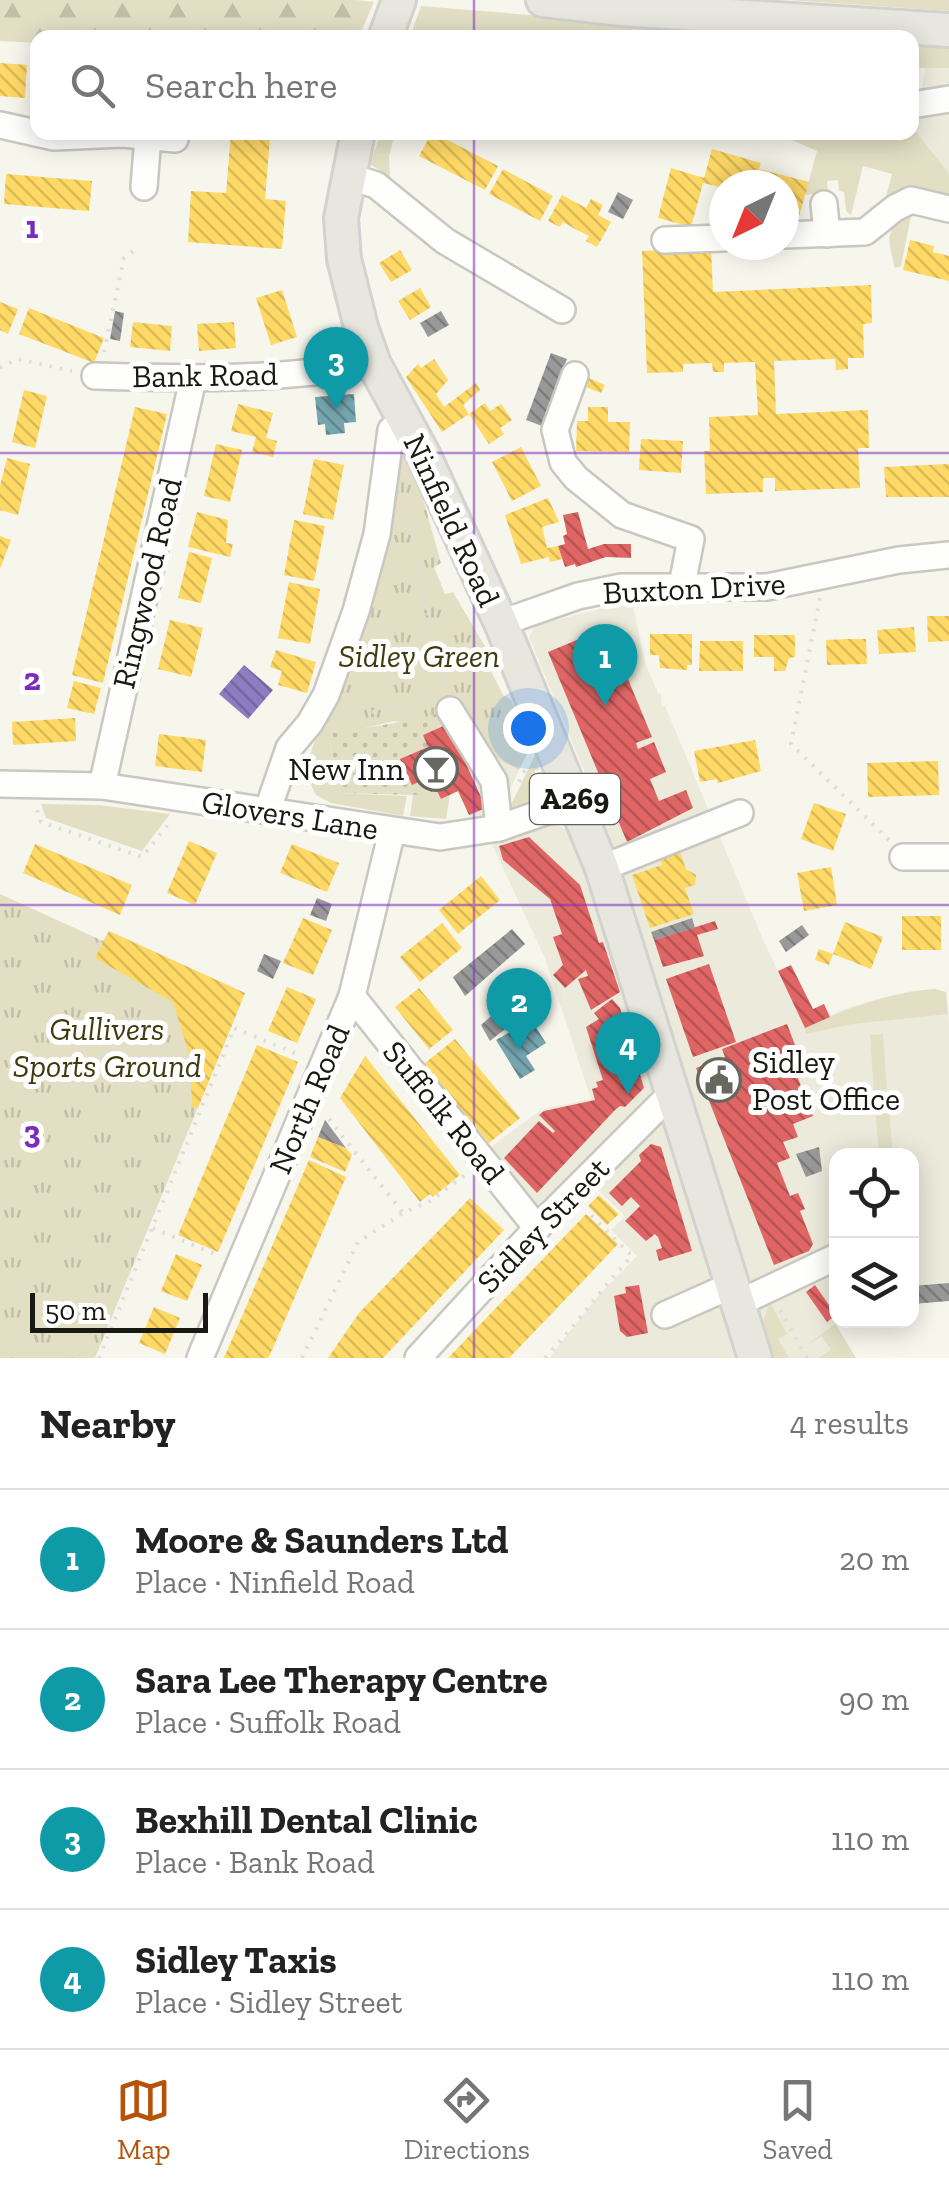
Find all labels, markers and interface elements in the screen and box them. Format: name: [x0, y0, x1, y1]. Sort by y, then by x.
search box: [30, 30, 919, 140]
icon: search: [65, 58, 120, 113]
text: Search here: [145, 62, 337, 108]
north arrow: [709, 170, 799, 260]
text: 1: [26, 208, 39, 246]
pin: 3: [304, 326, 368, 409]
street label: Bank Road: [132, 355, 279, 395]
street label: Ninfield Road: [396, 428, 509, 613]
street label: Ringwood Road: [104, 473, 190, 692]
street label: Buxton Drive: [602, 564, 786, 612]
pin: 1: [572, 624, 638, 706]
park label: Sidley Green: [338, 637, 500, 675]
text: 2: [23, 660, 41, 698]
your location: [503, 703, 554, 754]
bar icon: New Inn: [413, 746, 459, 792]
place label: New Inn: [288, 750, 405, 788]
road number: A269: [530, 774, 620, 824]
street label: Glovers Lane: [199, 782, 381, 848]
pin: 2: [486, 968, 552, 1050]
park label: Gullivers Sports Ground: [13, 1010, 201, 1085]
pin: 4: [596, 1012, 660, 1094]
street label: North Road: [261, 1018, 358, 1179]
street label: Suffolk Road: [375, 1033, 513, 1191]
place label: Sidley Post Office: [752, 1043, 900, 1118]
public building icon: Sidley Post Office: [696, 1057, 742, 1103]
text: 3: [23, 1113, 41, 1151]
map controls: [829, 1148, 919, 1328]
button: locate: [829, 1148, 919, 1238]
street label: Sidley Street: [469, 1149, 617, 1301]
button: layers: [829, 1238, 919, 1328]
scale bar: [30, 1288, 208, 1332]
text: 50 m: [45, 1294, 106, 1327]
text: Nearby: [40, 1398, 176, 1449]
text: 4 results: [790, 1404, 909, 1442]
text: Moore & Saunders Ltd: [135, 1517, 508, 1563]
text: 1: [66, 1540, 79, 1578]
text: 20 m: [839, 1540, 909, 1578]
text: Place · Ninfield Road: [135, 1563, 414, 1601]
text: Sara Lee Therapy Centre: [135, 1657, 548, 1703]
text: 2: [64, 1680, 81, 1718]
text: 90 m: [839, 1680, 909, 1718]
text: Place · Suffolk Road: [135, 1703, 401, 1741]
text: Bexhill Dental Clinic: [135, 1797, 478, 1843]
text: 3: [64, 1820, 81, 1858]
text: 110 m: [831, 1820, 909, 1858]
text: Place · Bank Road: [135, 1843, 375, 1881]
text: Sidley Taxis: [135, 1937, 337, 1983]
text: 4: [63, 1960, 82, 1998]
text: 110 m: [831, 1960, 909, 1998]
text: Place · Sidley Street: [135, 1983, 402, 2021]
tab: Map: [116, 2073, 171, 2166]
tab: Directions: [404, 2073, 530, 2166]
tab: Saved: [763, 2073, 833, 2166]

